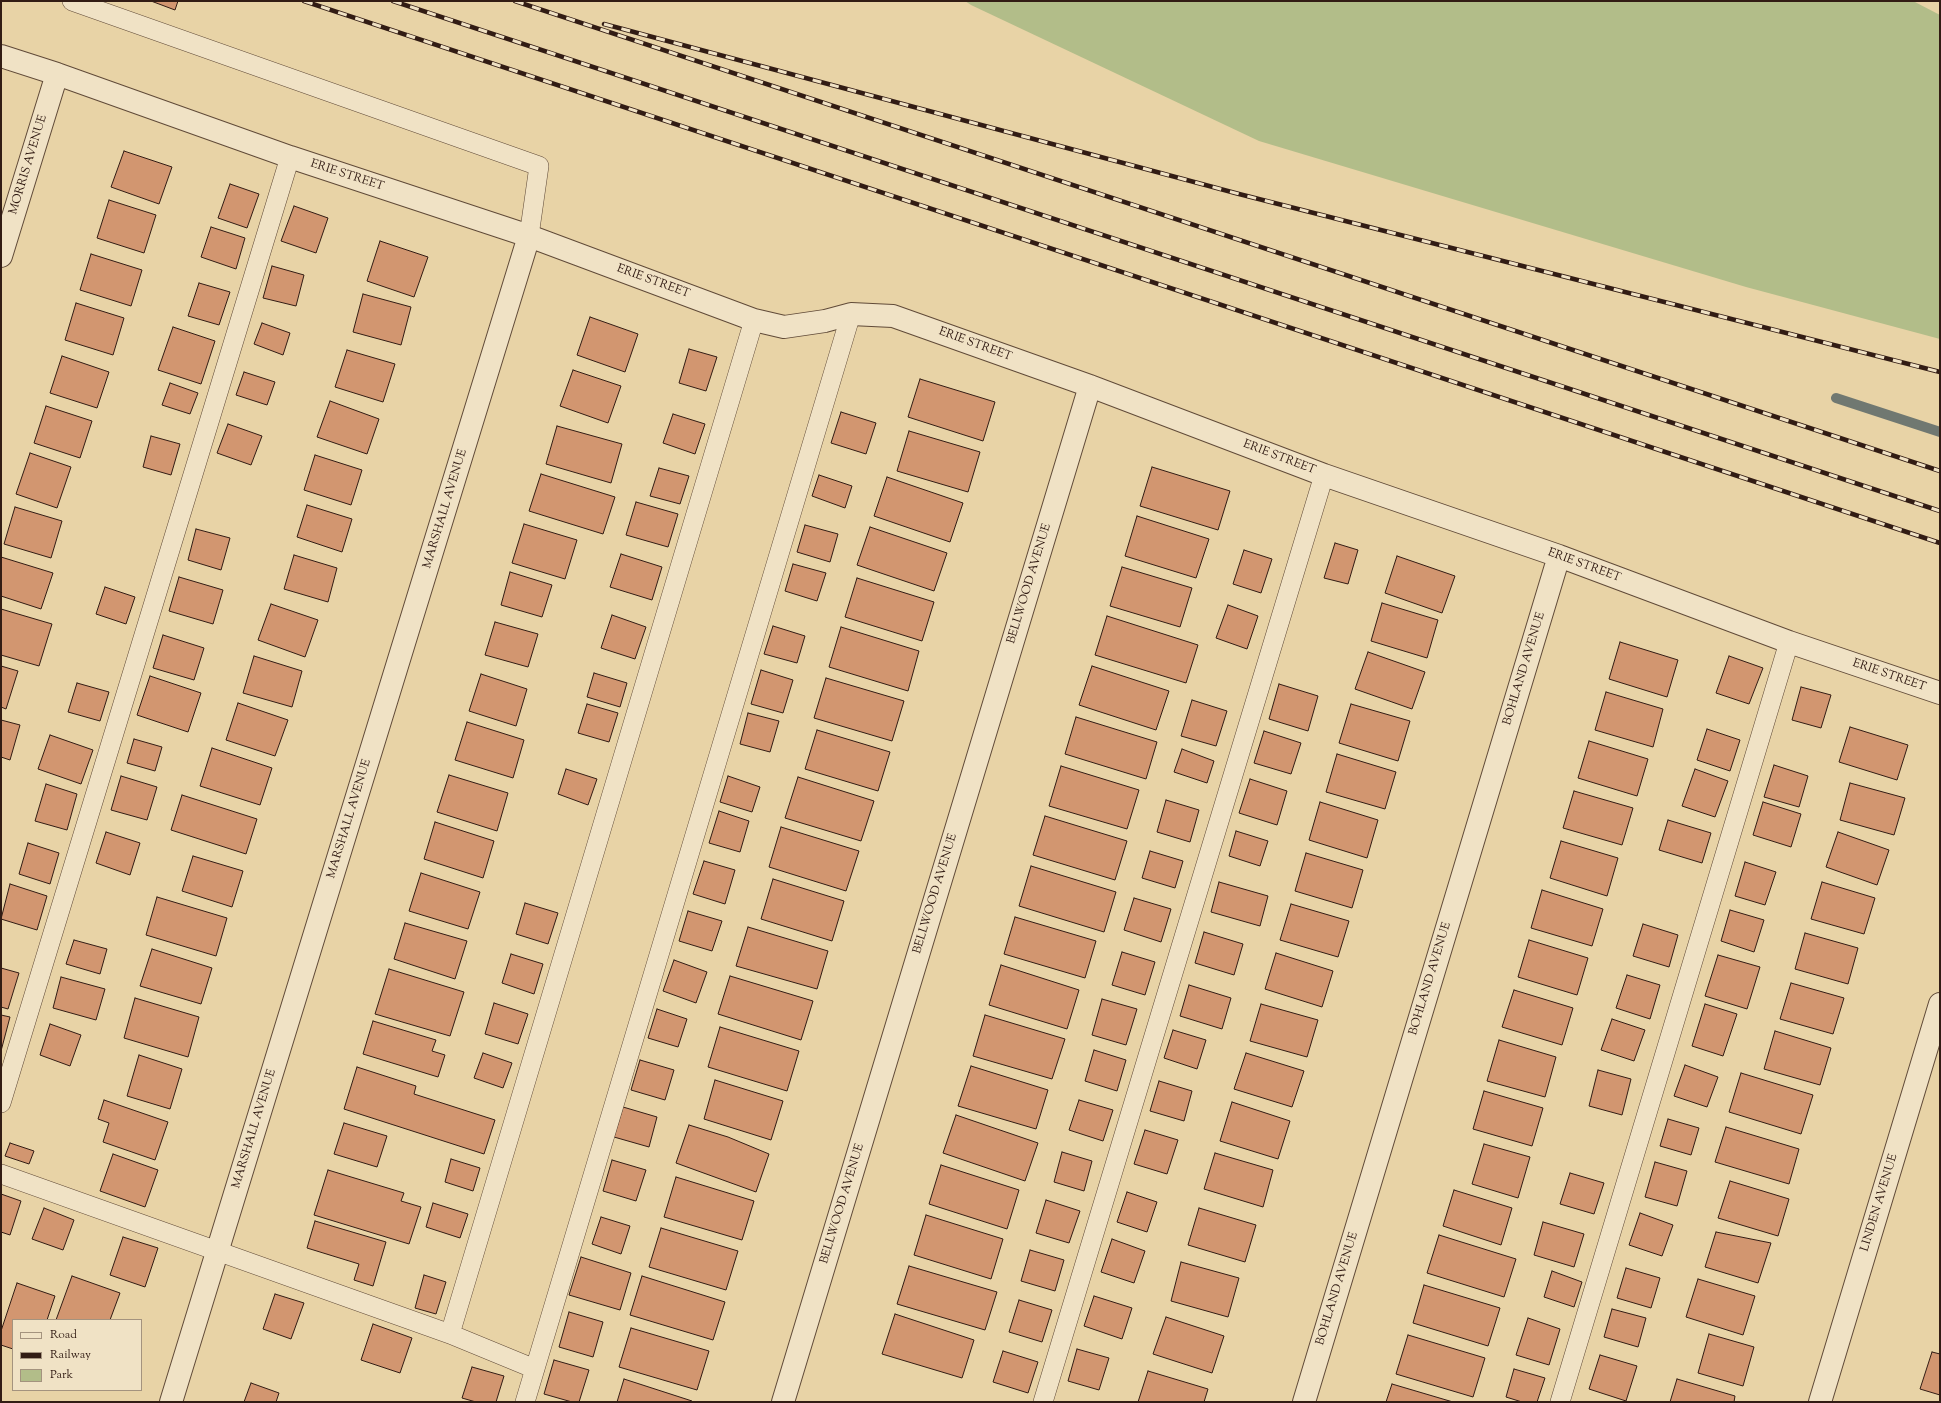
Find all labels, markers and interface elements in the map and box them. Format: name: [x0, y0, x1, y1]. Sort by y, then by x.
street label: MORRIS AVENUE: [7, 113, 51, 217]
street label: ERIE STREET: [308, 157, 386, 195]
street label: ERIE STREET: [614, 262, 692, 302]
street label: ERIE STREET: [936, 325, 1014, 365]
street label: ERIE STREET: [1241, 438, 1317, 478]
street label: MARSHALL AVENUE: [421, 448, 471, 570]
street label: BELLWOOD AVENUE: [1005, 522, 1055, 646]
street label: ERIE STREET: [1545, 546, 1623, 586]
street label: BOHLAND AVENUE: [1501, 611, 1549, 727]
street label: ERIE STREET: [1850, 657, 1928, 695]
street label: MARSHALL AVENUE: [325, 758, 375, 880]
street label: BELLWOOD AVENUE: [911, 832, 961, 956]
street label: BOHLAND AVENUE: [1407, 921, 1455, 1037]
street label: MARSHALL AVENUE: [230, 1068, 280, 1190]
street label: BELLWOOD AVENUE: [818, 1142, 868, 1266]
street label: LINDEN AVENUE: [1858, 1152, 1902, 1254]
street label: BOHLAND AVENUE: [1314, 1231, 1362, 1347]
legend: [12, 1319, 142, 1391]
text: Road: [50, 1326, 77, 1344]
text: Railway: [50, 1346, 91, 1364]
text: Park: [50, 1366, 73, 1384]

